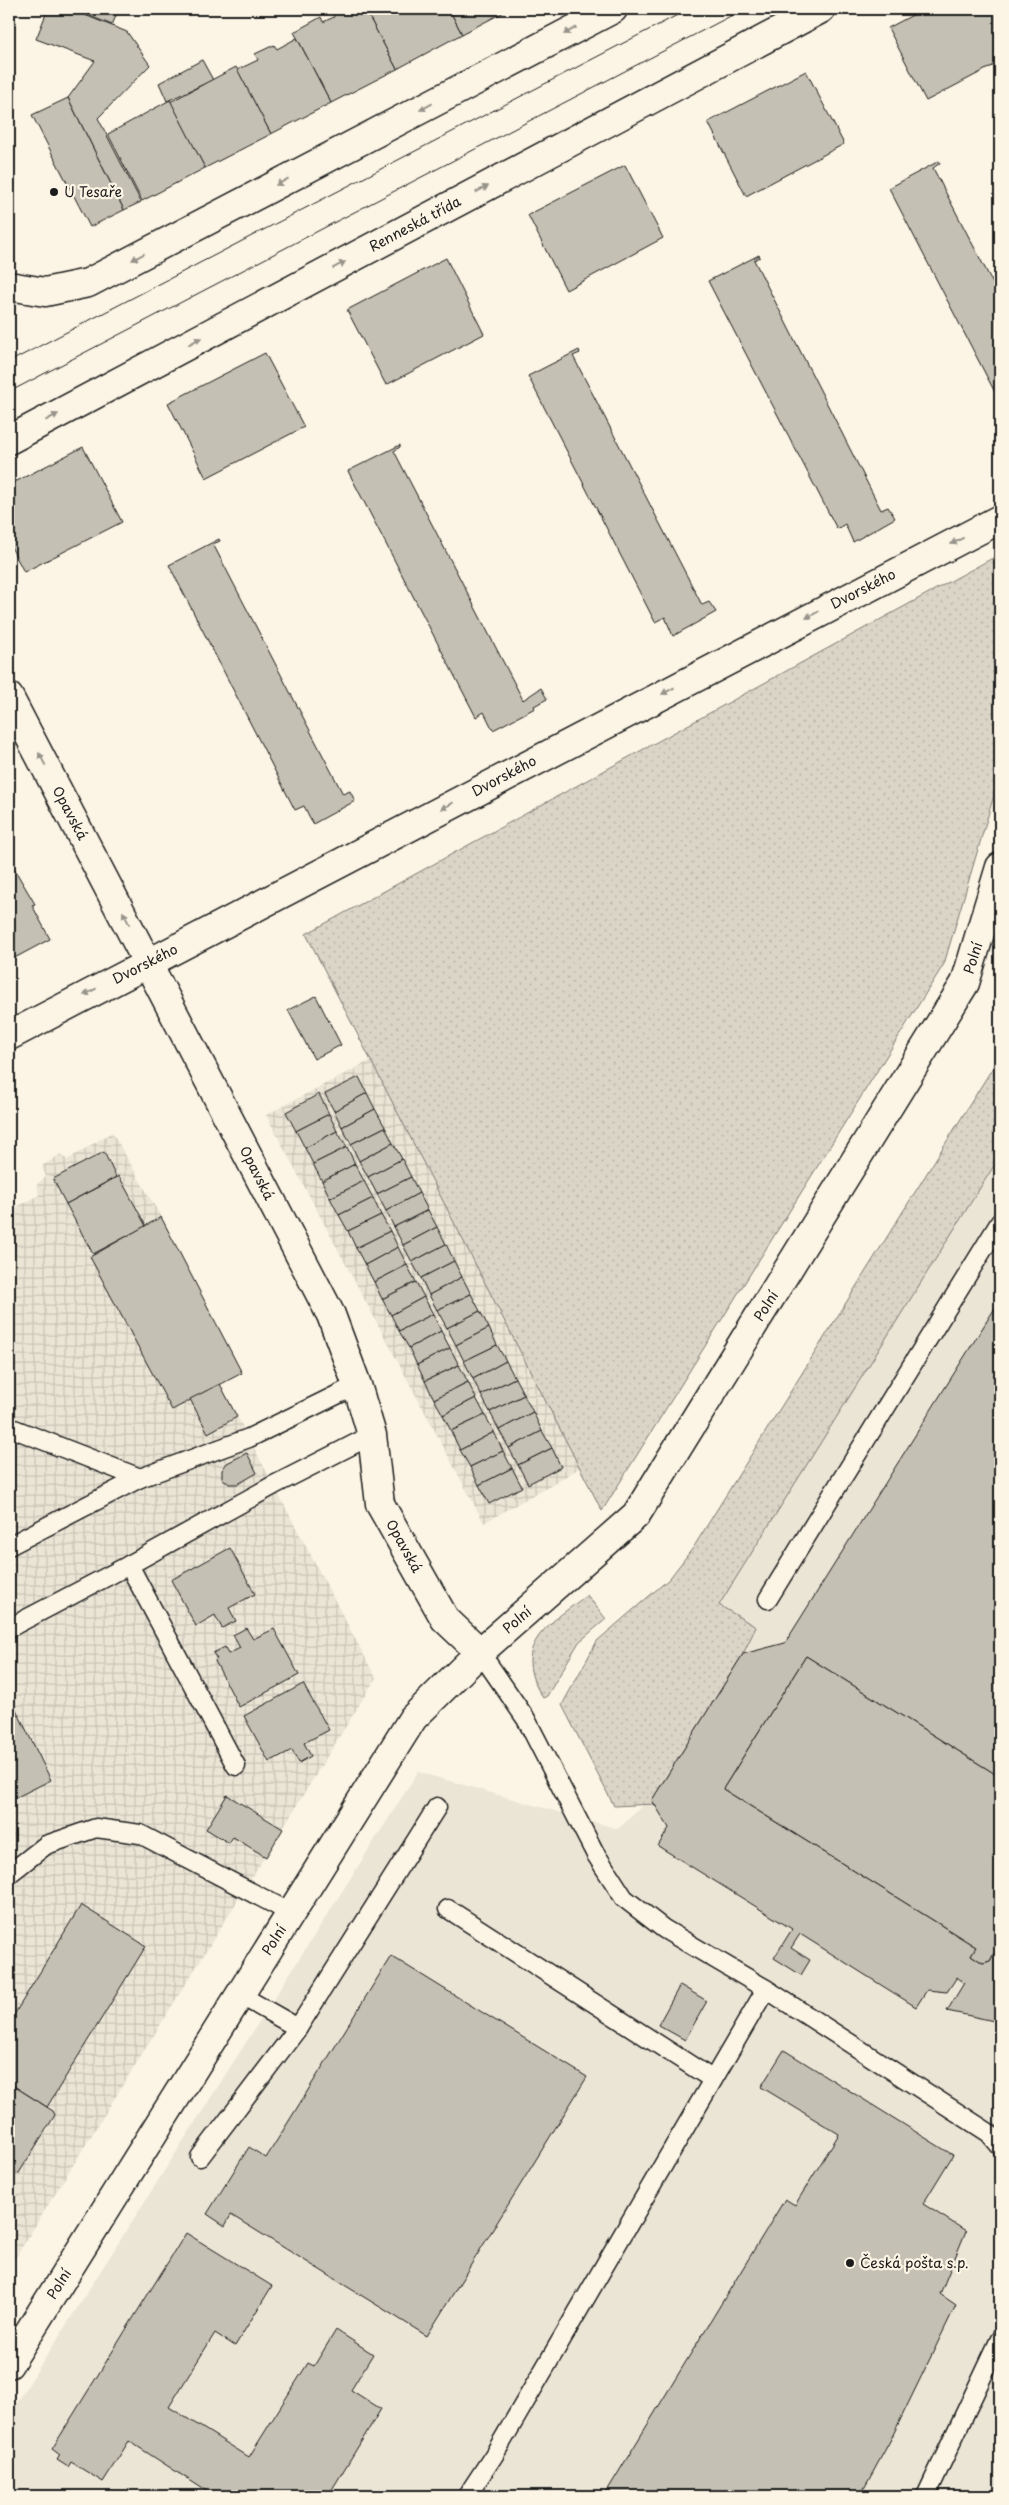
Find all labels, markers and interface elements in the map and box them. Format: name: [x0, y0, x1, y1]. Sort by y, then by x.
one-way arrow: [563, 27, 577, 35]
one-way arrow: [419, 103, 433, 111]
one-way arrow: [275, 178, 289, 186]
place label: U Tesaře: [64, 181, 122, 202]
one-way arrow: [475, 185, 490, 193]
marker: U Tesaře: [48, 186, 60, 198]
street label: Renneská třída: [365, 190, 465, 257]
one-way arrow: [131, 253, 145, 261]
one-way arrow: [332, 261, 346, 269]
one-way arrow: [188, 337, 203, 345]
one-way arrow: [45, 413, 59, 421]
one-way arrow: [950, 537, 964, 545]
street label: Dvorského: [827, 563, 899, 614]
one-way arrow: [805, 611, 820, 619]
one-way arrow: [662, 686, 675, 695]
street label: Dvorského: [468, 750, 540, 801]
one-way arrow: [38, 752, 46, 766]
street label: Opavská: [47, 782, 94, 844]
one-way arrow: [440, 802, 454, 810]
one-way arrow: [121, 912, 130, 925]
street label: Dvorského: [109, 938, 181, 989]
street label: Polní: [958, 939, 987, 976]
one-way arrow: [83, 988, 96, 997]
street label: Opavská: [235, 1142, 280, 1204]
street label: Polní: [748, 1286, 783, 1325]
street label: Opavská: [381, 1515, 428, 1577]
street label: Polní: [498, 1601, 536, 1638]
street label: Polní: [256, 1920, 291, 1959]
place label: Česká pošta s.p.: [860, 2252, 969, 2273]
marker: Česká pošta s.p.: [844, 2257, 856, 2269]
street label: Polní: [41, 2264, 76, 2303]

